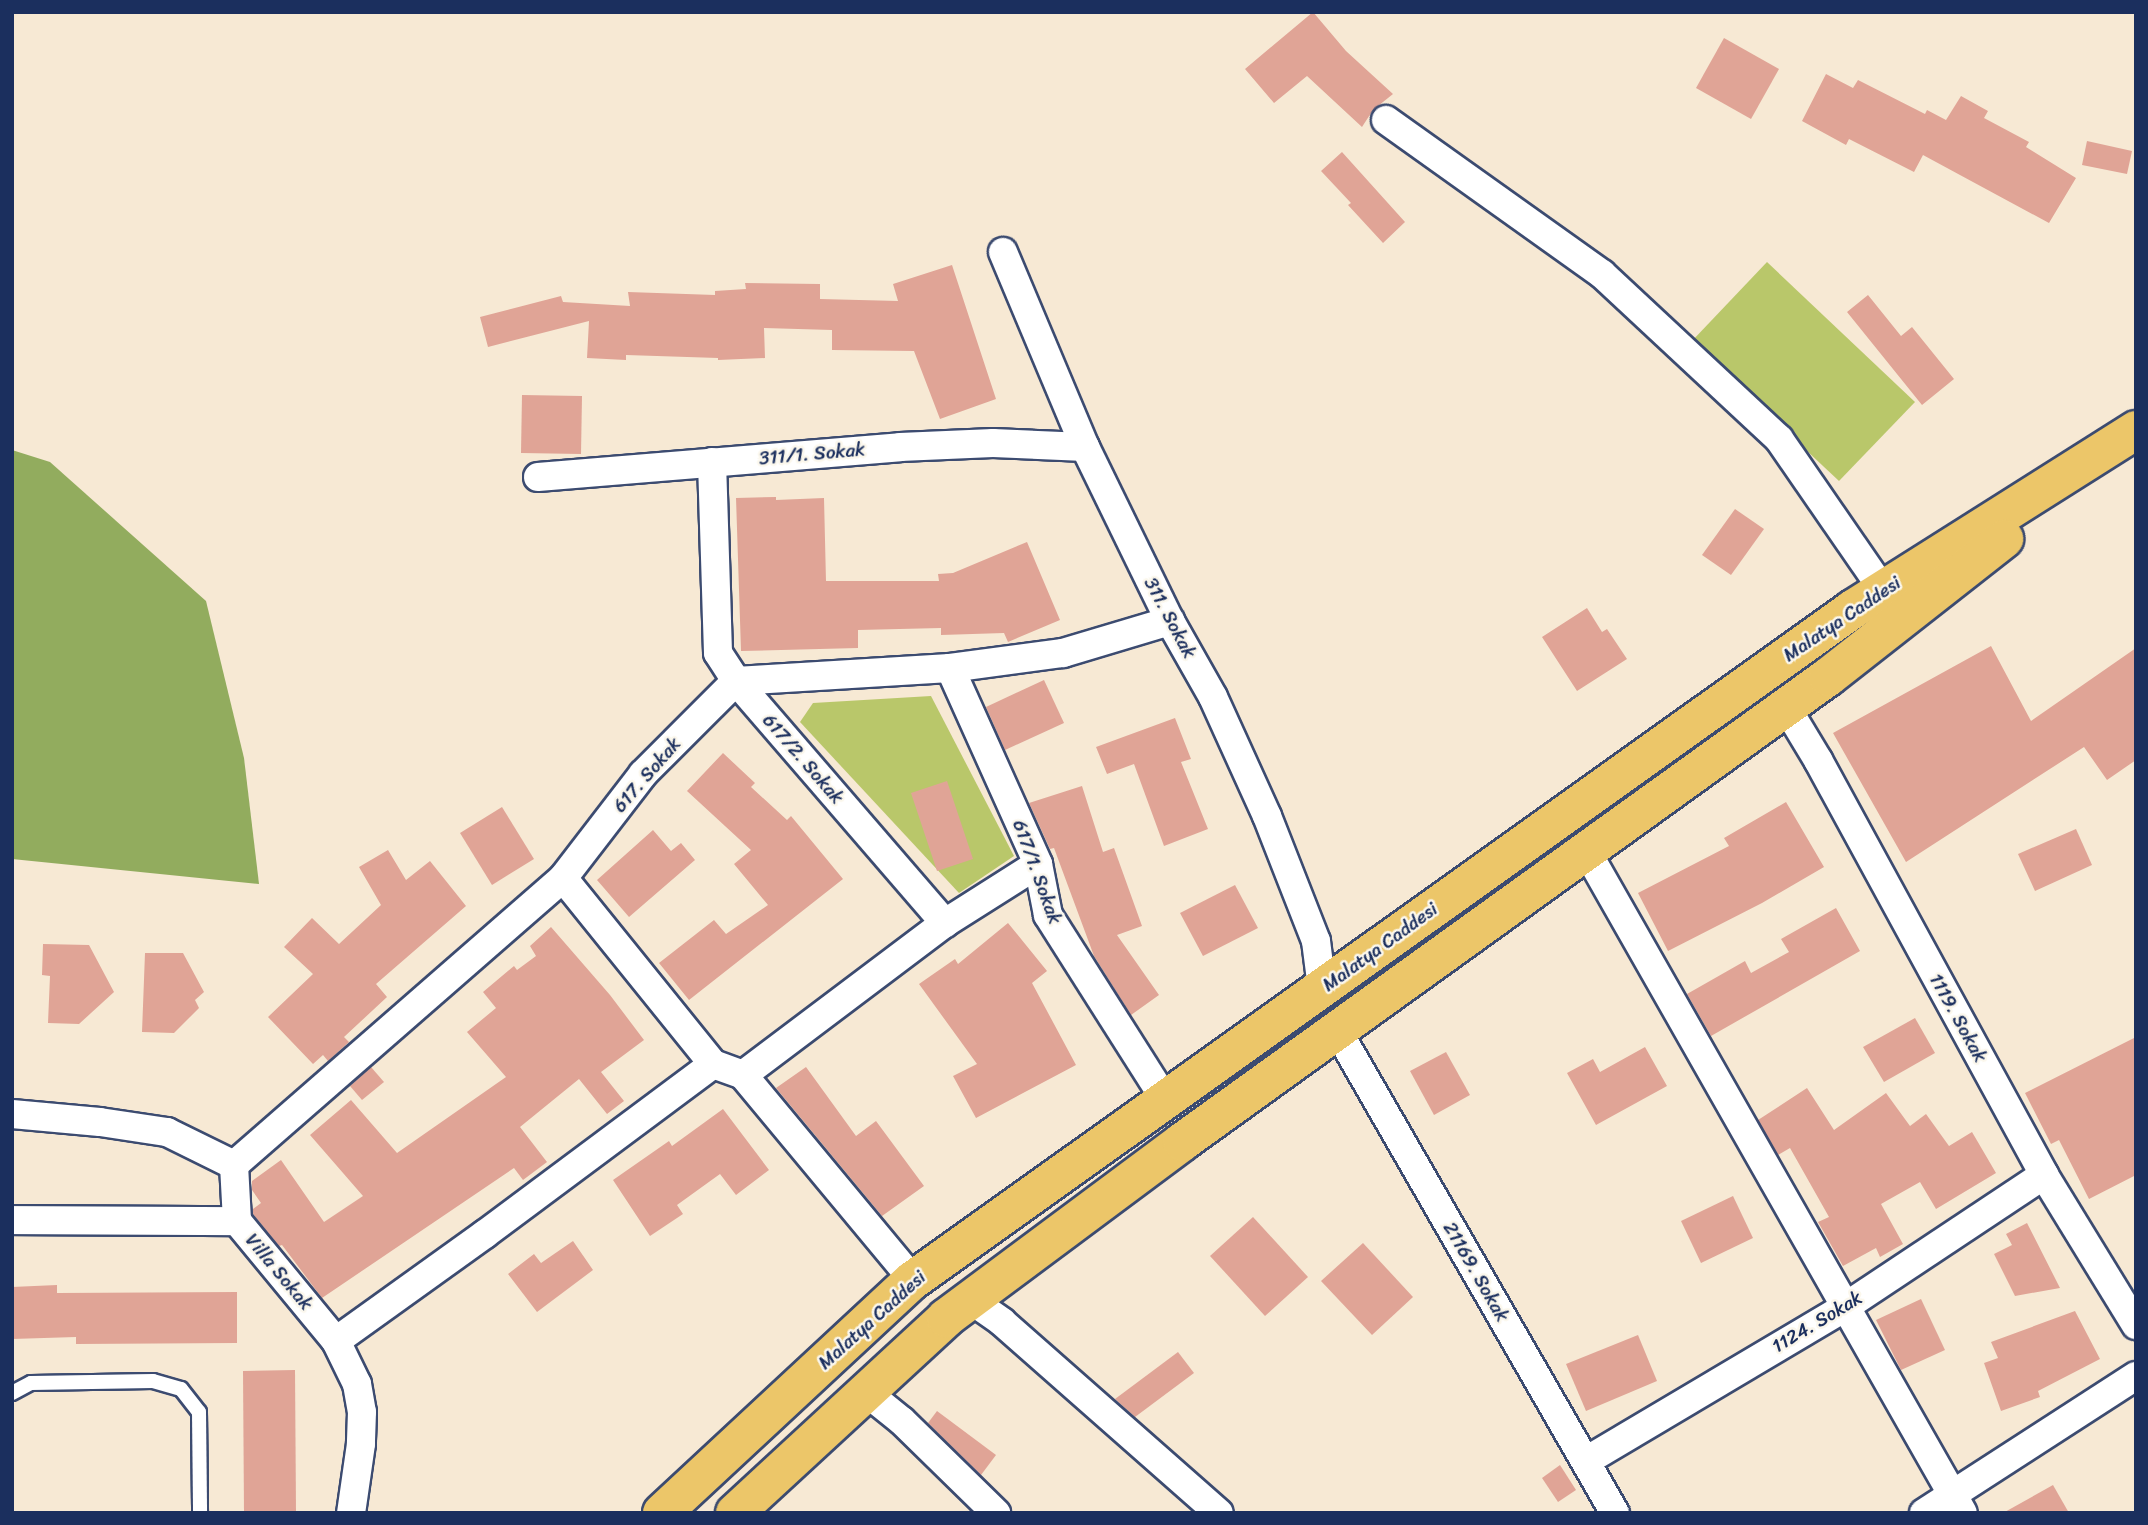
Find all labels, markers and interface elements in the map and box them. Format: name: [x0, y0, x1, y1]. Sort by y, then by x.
street label: 311/1. Sokak: [758, 438, 866, 470]
street label: Malatya Caddesi: [1779, 571, 1905, 667]
street label: 311. Sokak: [1139, 573, 1201, 663]
street label: 617/2. Sokak: [758, 709, 848, 809]
street label: 617. Sokak: [608, 733, 686, 817]
street label: 617/1. Sokak: [1008, 817, 1066, 927]
street label: Malatya Caddesi: [1318, 898, 1442, 996]
street label: 1119. Sokak: [1924, 970, 1992, 1066]
street label: 21169. Sokak: [1438, 1218, 1514, 1326]
street label: Villa Sokak: [240, 1229, 318, 1315]
street label: Malatya Caddesi: [814, 1266, 930, 1374]
street label: 1124. Sokak: [1768, 1286, 1866, 1358]

